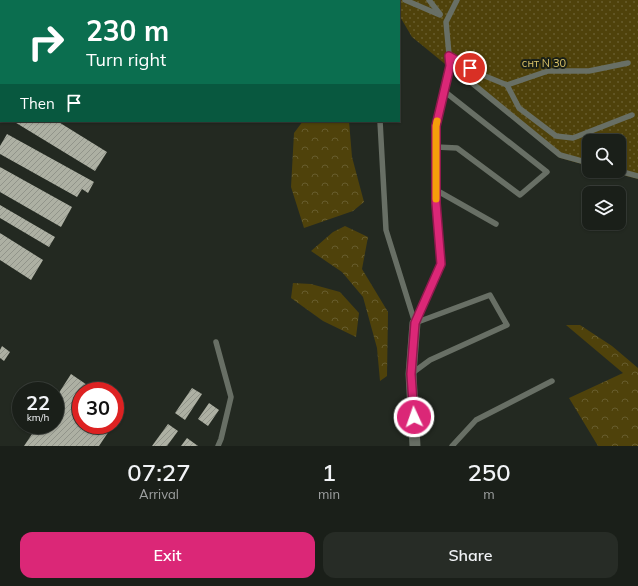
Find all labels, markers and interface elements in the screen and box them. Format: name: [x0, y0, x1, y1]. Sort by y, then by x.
text: 230 m: [86, 13, 169, 48]
icon: right: [20, 16, 72, 68]
text: Turn right: [86, 48, 166, 71]
pin: [453, 51, 487, 85]
park label: снт N 30: [522, 56, 567, 70]
icon: arrive: [459, 57, 481, 79]
icon: arrive: [63, 92, 85, 114]
text: Then: [20, 94, 55, 113]
map controls: [582, 134, 626, 230]
button: search: [582, 134, 626, 178]
button: layers: [582, 186, 626, 230]
speed limit sign: 30: [72, 382, 124, 434]
text: 22: [26, 390, 50, 415]
position arrow: [393, 396, 435, 438]
text: km/h: [27, 411, 49, 424]
text: 07:27: [127, 457, 191, 487]
text: 1: [322, 457, 336, 487]
text: 250: [467, 457, 511, 487]
text: Arrival: [139, 486, 179, 502]
text: min: [318, 486, 340, 502]
text: m: [483, 486, 495, 502]
button: Exit: [20, 532, 315, 578]
button: Share: [323, 532, 618, 578]

